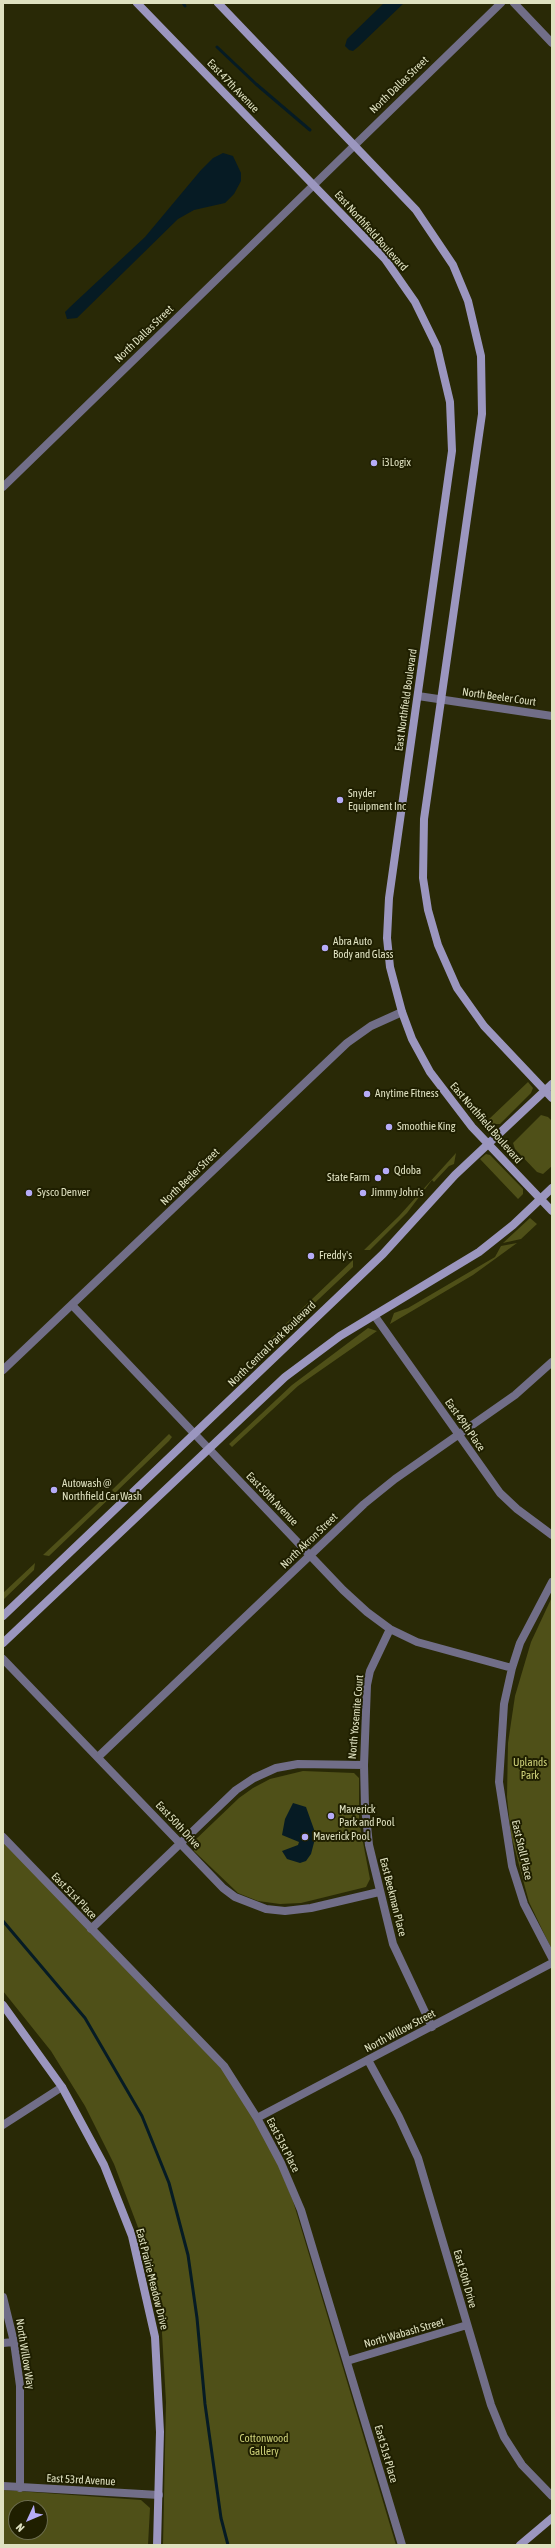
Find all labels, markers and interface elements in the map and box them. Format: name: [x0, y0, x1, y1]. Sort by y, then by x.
street label: North Dallas Street: [367, 54, 431, 116]
street label: East 47th Avenue: [204, 57, 262, 115]
street label: East Northfield Boulevard: [332, 188, 410, 274]
street label: North Dallas Street: [112, 303, 176, 365]
place label: i3Logix: [382, 456, 411, 470]
marker: i3Logix: [369, 458, 379, 468]
street label: East Northfield Boulevard: [392, 648, 420, 752]
street label: North Beeler Court: [461, 685, 537, 709]
place label: Snyder Equipment Inc: [348, 787, 406, 813]
marker: Snyder Equipment Inc: [335, 795, 345, 805]
place label: Abra Auto Body and Glass: [333, 935, 393, 961]
marker: Abra Auto Body and Glass: [320, 943, 330, 953]
street label: East Northfield Boulevard: [447, 1080, 525, 1166]
place label: Anytime Fitness: [375, 1087, 439, 1101]
marker: Anytime Fitness: [362, 1089, 372, 1099]
place label: Smoothie King: [397, 1120, 455, 1134]
marker: Smoothie King: [384, 1122, 394, 1132]
street label: North Beeler Street: [158, 1146, 222, 1208]
place label: Qdoba: [394, 1164, 421, 1178]
marker: Qdoba: [381, 1166, 391, 1176]
place label: State Farm: [327, 1171, 370, 1185]
marker: State Farm: [373, 1173, 383, 1183]
place label: Sysco Denver: [37, 1186, 90, 1200]
place label: Jimmy John's: [371, 1186, 424, 1200]
marker: Sysco Denver: [24, 1188, 34, 1198]
marker: Jimmy John's: [358, 1188, 368, 1198]
place label: Freddy's: [319, 1249, 352, 1263]
marker: Freddy's: [306, 1251, 316, 1261]
street label: North Central Park Boulevard: [225, 1299, 319, 1389]
street label: East 49th Place: [442, 1396, 488, 1454]
street label: East 50th Avenue: [243, 1470, 301, 1528]
place label: Autowash @ Northfield Car Wash: [62, 1477, 142, 1503]
marker: Autowash @ Northfield Car Wash: [49, 1485, 59, 1495]
street label: North Akron Street: [278, 1510, 340, 1572]
street label: North Yosemite Court: [346, 1674, 366, 1760]
park label: Uplands Park: [513, 1756, 547, 1782]
street label: East 50th Drive: [153, 1799, 203, 1851]
place label: Maverick Park and Pool: [339, 1803, 395, 1829]
marker: Maverick Park and Pool: [326, 1811, 336, 1821]
street label: East Stoll Place: [509, 1819, 535, 1881]
place label: Maverick Pool: [313, 1830, 370, 1844]
marker: Maverick Pool: [300, 1832, 310, 1842]
street label: East Beekman Place: [377, 1856, 409, 1938]
street label: East 51st Place: [49, 1870, 99, 1922]
street label: North Willow Street: [362, 2007, 438, 2055]
street label: East 51st Place: [264, 2115, 302, 2175]
street label: East Prairie Meadow Drive: [133, 2227, 171, 2331]
street label: East 50th Drive: [450, 2248, 480, 2310]
street label: North Wabash Street: [362, 2315, 446, 2351]
street label: North Willow Way: [13, 2318, 37, 2390]
street label: East 51st Place: [371, 2423, 401, 2485]
park label: Cottonwood Gallery: [240, 2432, 288, 2458]
street label: East 53rd Avenue: [46, 2472, 116, 2488]
north arrow: [8, 2500, 48, 2540]
text: N: [14, 2521, 27, 2534]

